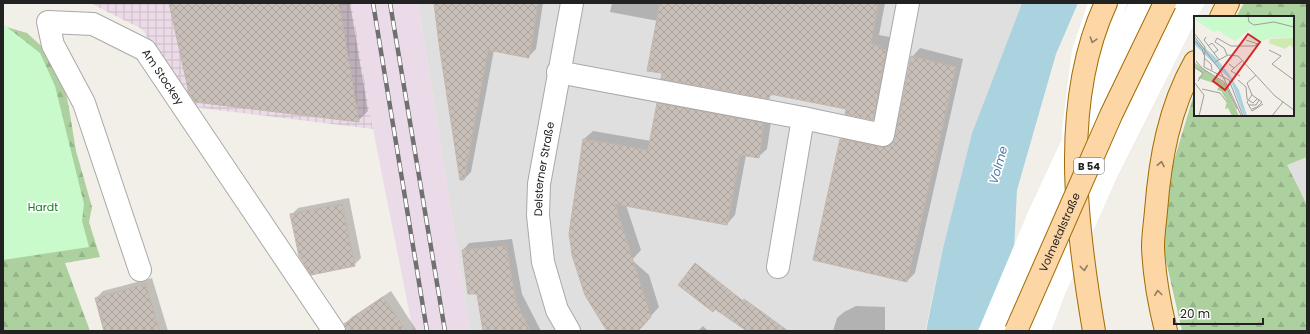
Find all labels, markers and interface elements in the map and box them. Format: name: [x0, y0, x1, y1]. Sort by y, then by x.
inset map: [1194, 16, 1294, 116]
one-way arrow: [1089, 36, 1098, 43]
street label: Am Stockey: [138, 46, 188, 109]
street label: Delsterner Straße: [530, 120, 558, 216]
water label: Volme: [985, 144, 1012, 186]
road number: B 54: [1074, 158, 1104, 174]
one-way arrow: [1157, 161, 1165, 167]
street label: Volmetalstraße: [1035, 190, 1084, 274]
park label: Hardt: [28, 199, 58, 215]
one-way arrow: [1079, 265, 1088, 271]
one-way arrow: [1153, 290, 1162, 296]
scale bar: [1174, 300, 1263, 326]
text: 20 m: [1180, 305, 1210, 322]

